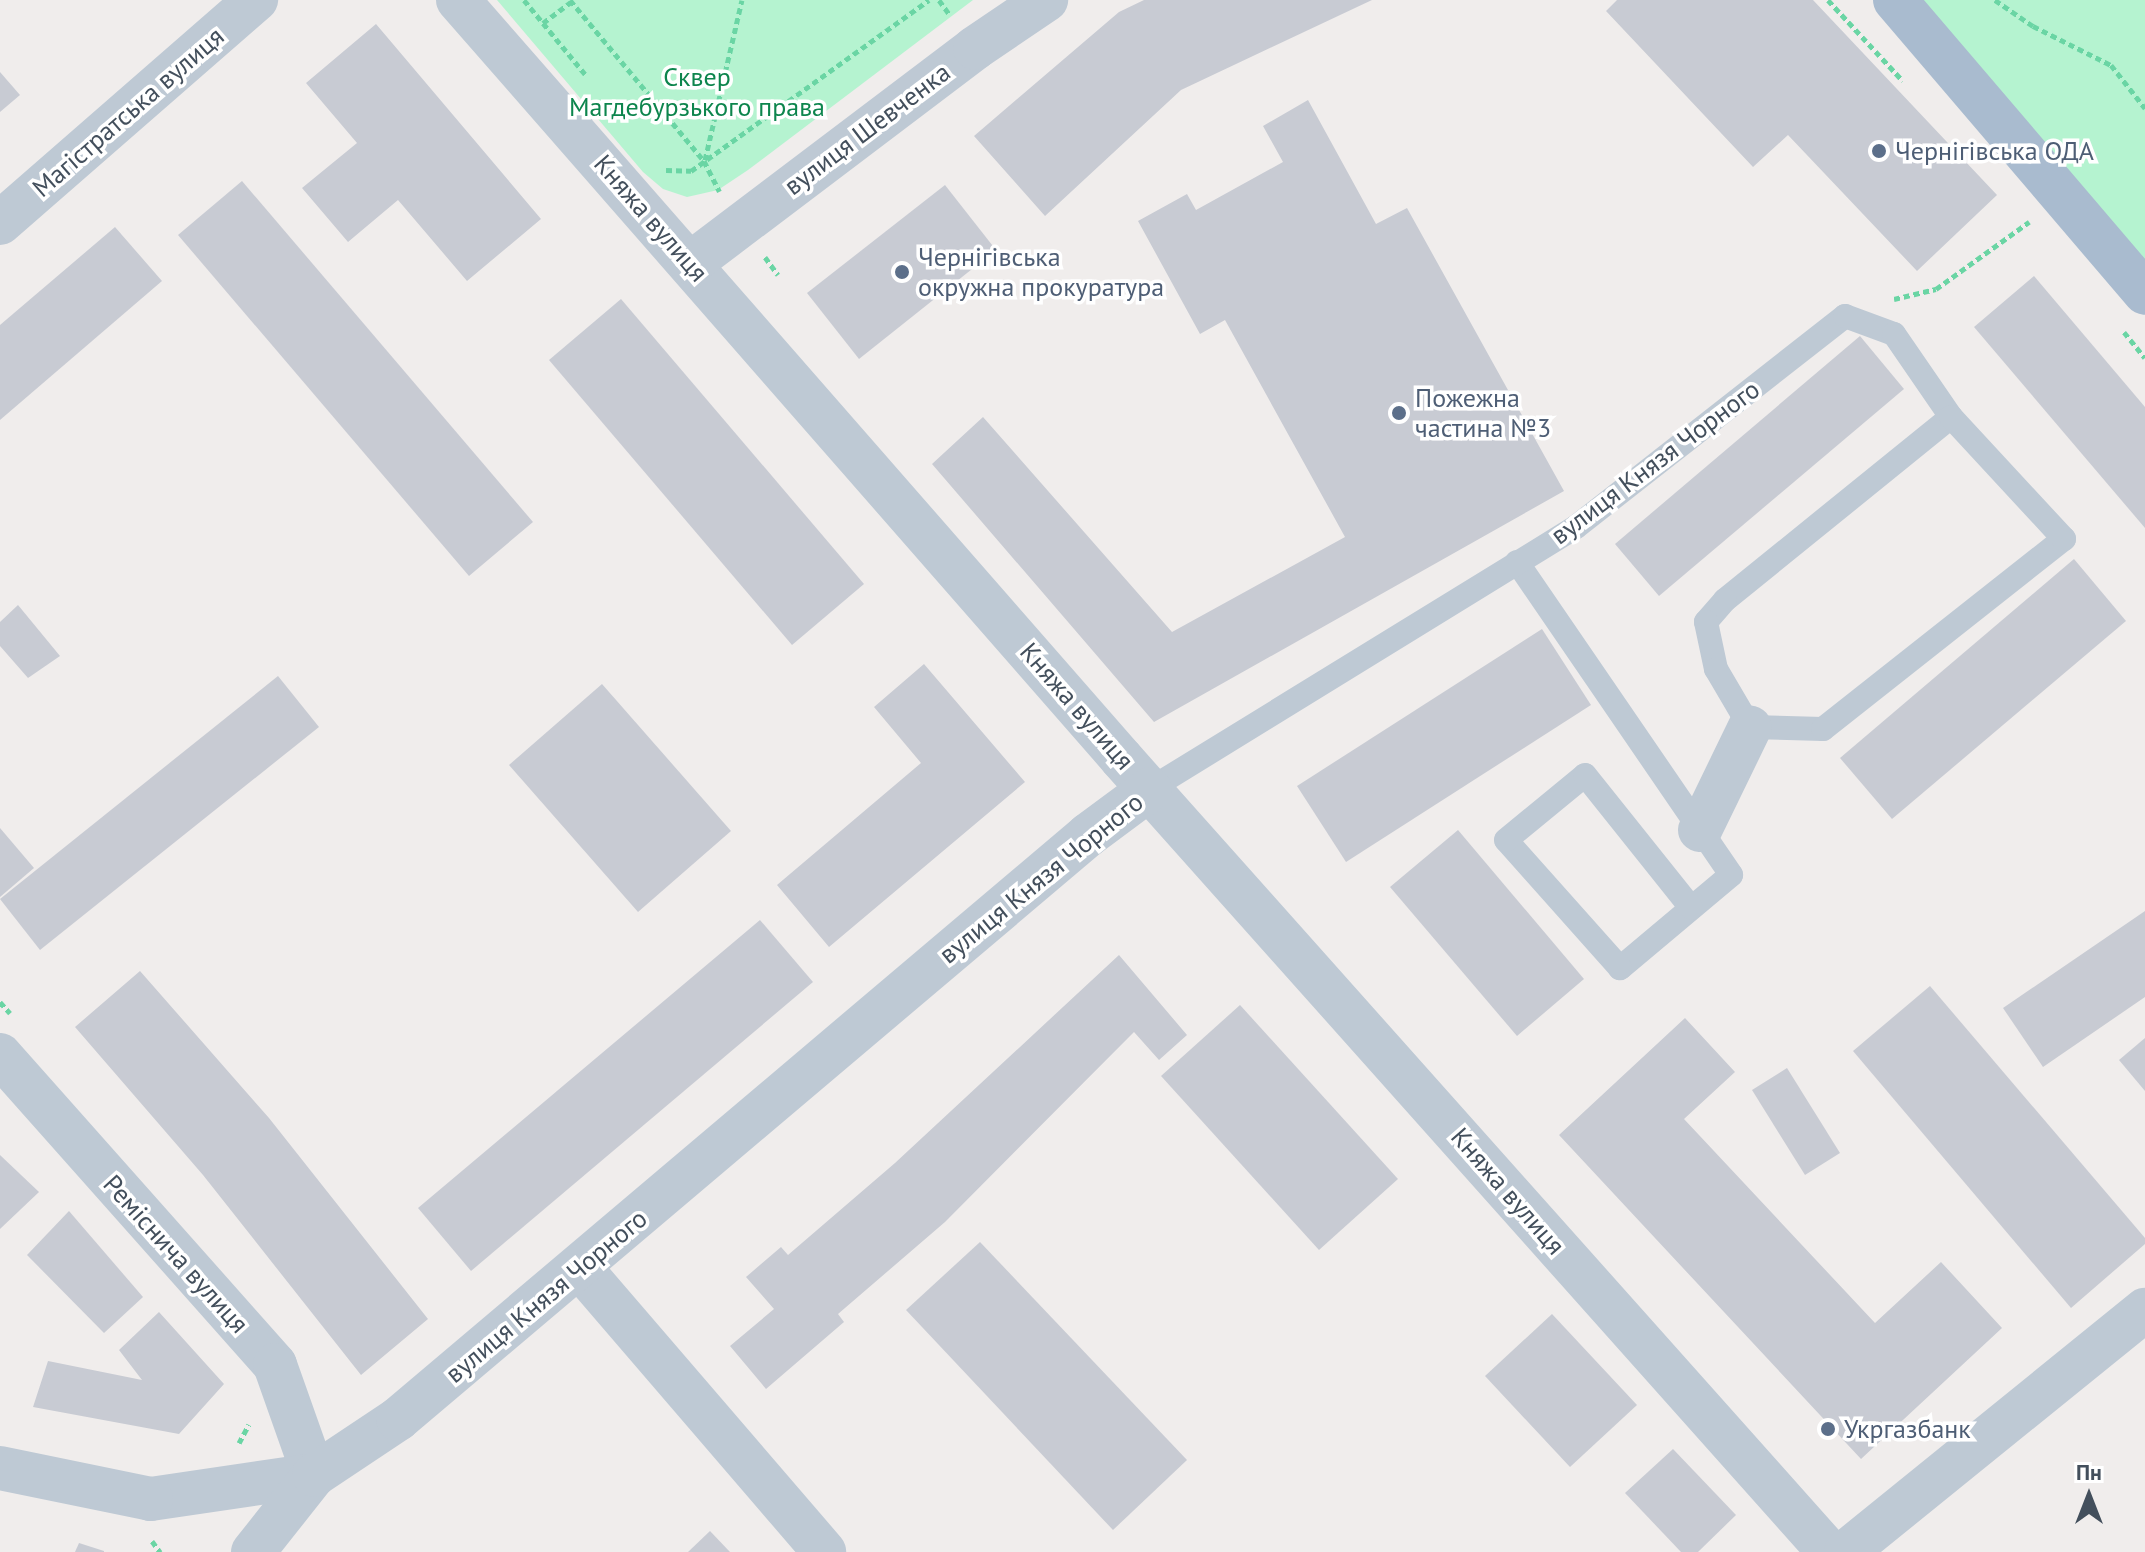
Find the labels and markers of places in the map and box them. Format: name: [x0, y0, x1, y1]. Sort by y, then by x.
place label: Чернігівська ОДА: [1895, 135, 2094, 167]
marker: Чернігівська ОДА: [1870, 142, 1888, 160]
place label: Чернігівська окружна прокуратура: [918, 241, 1164, 302]
marker: Чернігівська окружна прокуратура: [893, 263, 911, 281]
place label: Пожежна частина №3: [1415, 382, 1551, 444]
marker: Пожежна частина №3: [1390, 404, 1408, 422]
place label: Укргазбанк: [1844, 1413, 1971, 1445]
marker: Укргазбанк: [1819, 1420, 1837, 1438]

